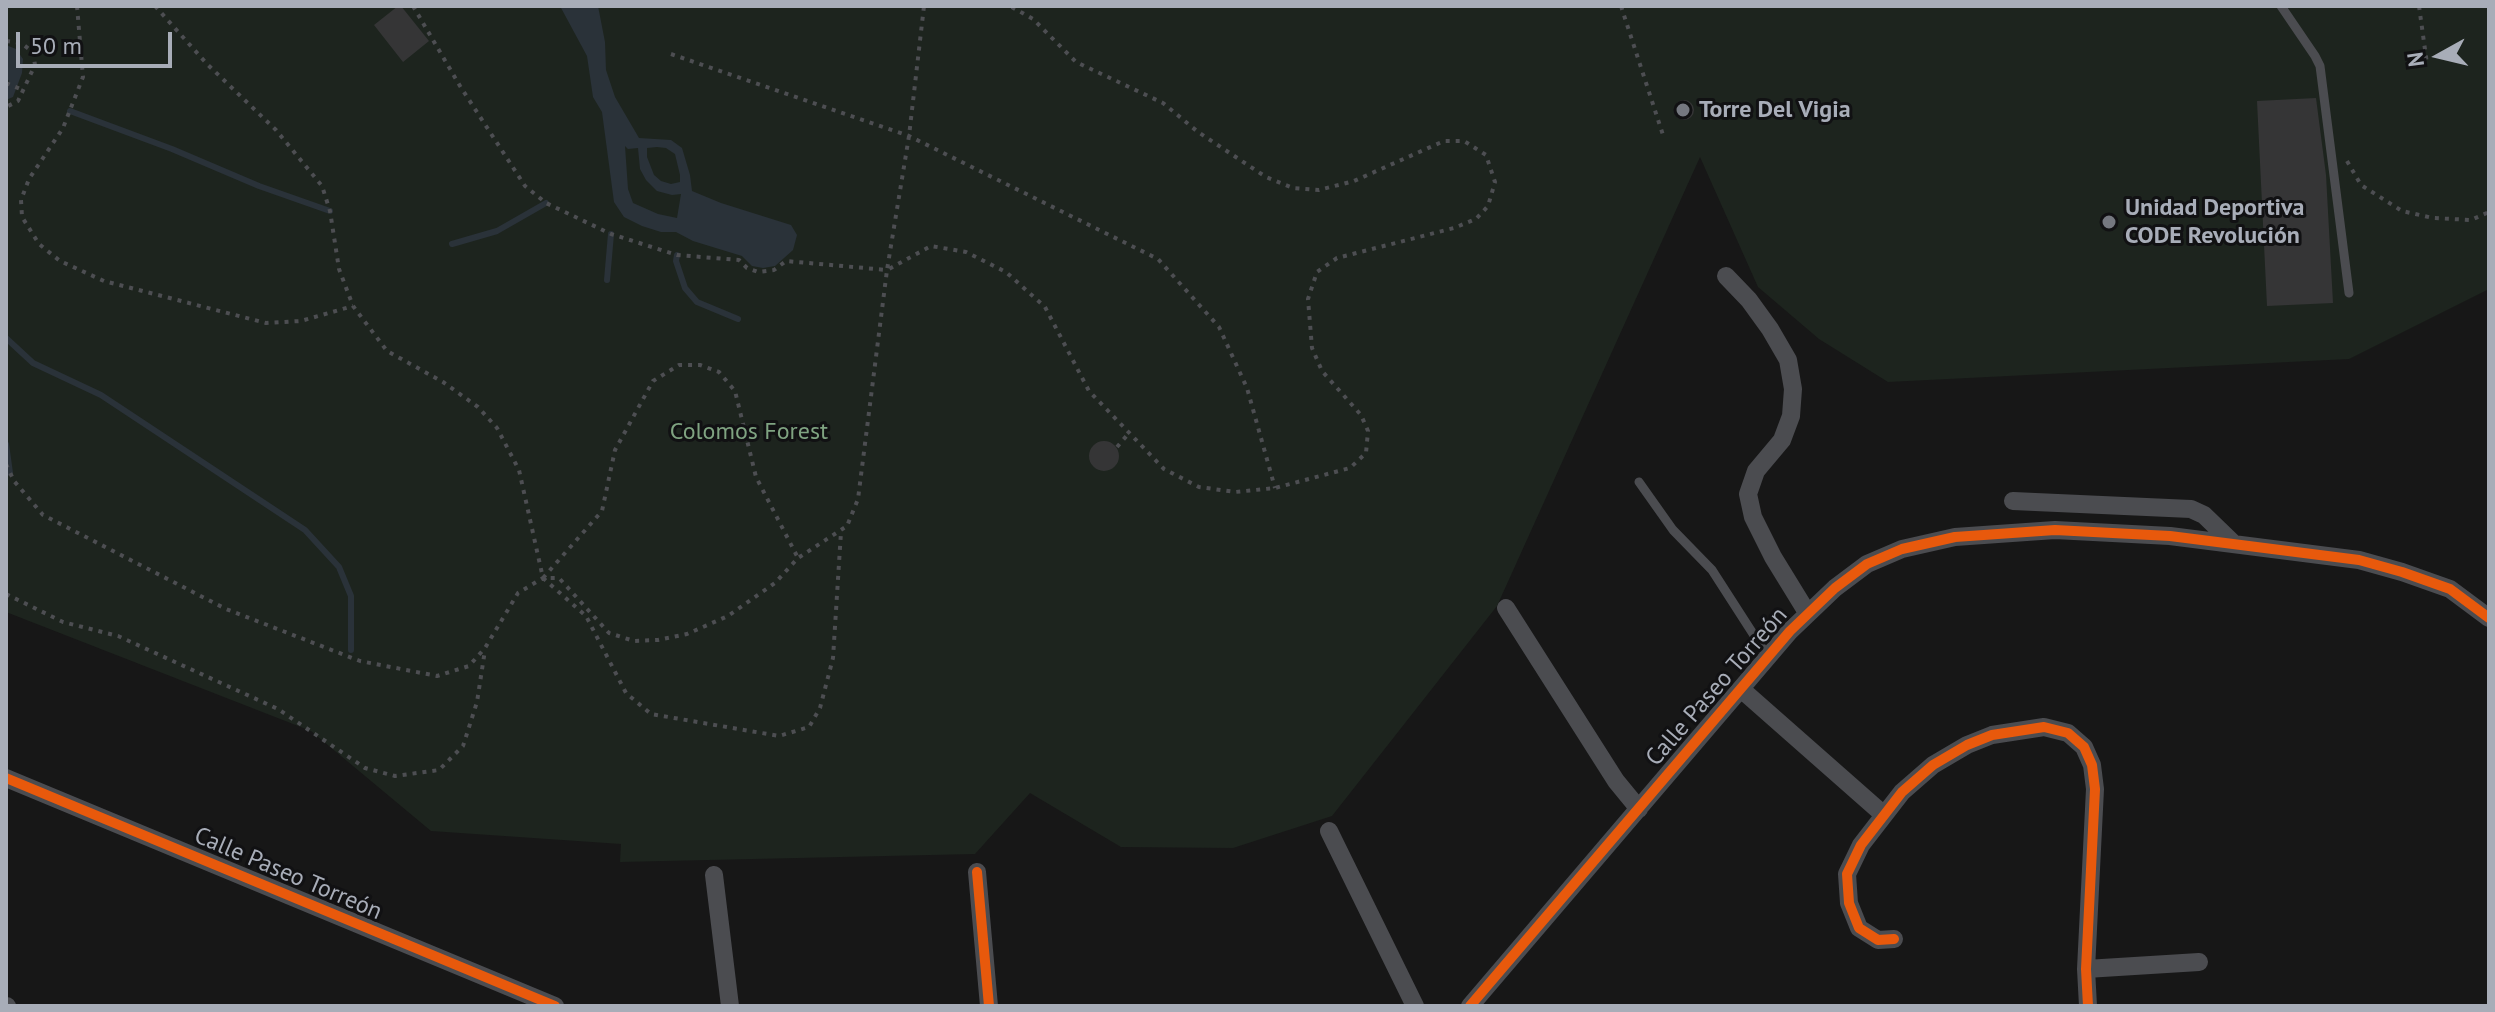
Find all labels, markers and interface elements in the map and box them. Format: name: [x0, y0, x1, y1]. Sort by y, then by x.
scale bar: [20, 16, 176, 66]
north arrow: [2399, 16, 2479, 96]
text: 50 m: [30, 30, 82, 61]
text: N: [2400, 50, 2430, 68]
place label: Torre Del Vigia: [1699, 96, 1851, 124]
marker: Torre Del Vigia: [1674, 101, 1692, 119]
place label: Unidad Deportiva CODE Revolución: [2125, 194, 2304, 250]
marker: Unidad Deportiva CODE Revolución: [2100, 213, 2118, 231]
park label: Colomos Forest: [670, 418, 828, 446]
street label: Calle Paseo Torreón: [1640, 602, 1794, 772]
street label: Calle Paseo Torreón: [190, 821, 386, 927]

